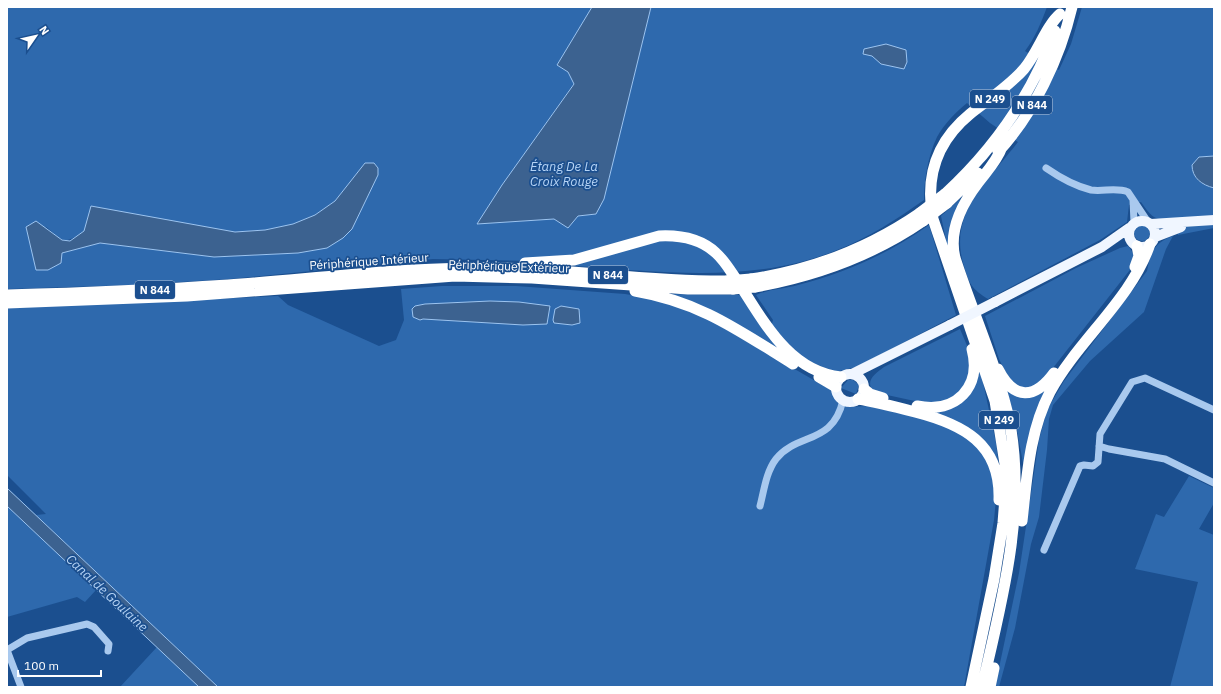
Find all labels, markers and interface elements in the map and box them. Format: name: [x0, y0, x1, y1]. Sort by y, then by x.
north arrow: [16, 16, 56, 56]
text: N: [36, 23, 52, 38]
road number: N 249: [970, 90, 1010, 108]
road number: N 844: [1012, 96, 1052, 114]
water label: Étang De La Croix Rouge: [530, 158, 598, 190]
street label: Périphérique Intérieur: [309, 249, 430, 273]
street label: Périphérique Extérieur: [448, 256, 570, 276]
road number: N 844: [588, 266, 628, 284]
road number: N 844: [135, 281, 175, 299]
road number: N 249: [979, 411, 1019, 429]
water label: Canal de Goulaine: [63, 551, 152, 635]
scale bar: [18, 652, 101, 678]
text: 100 m: [24, 658, 59, 673]

